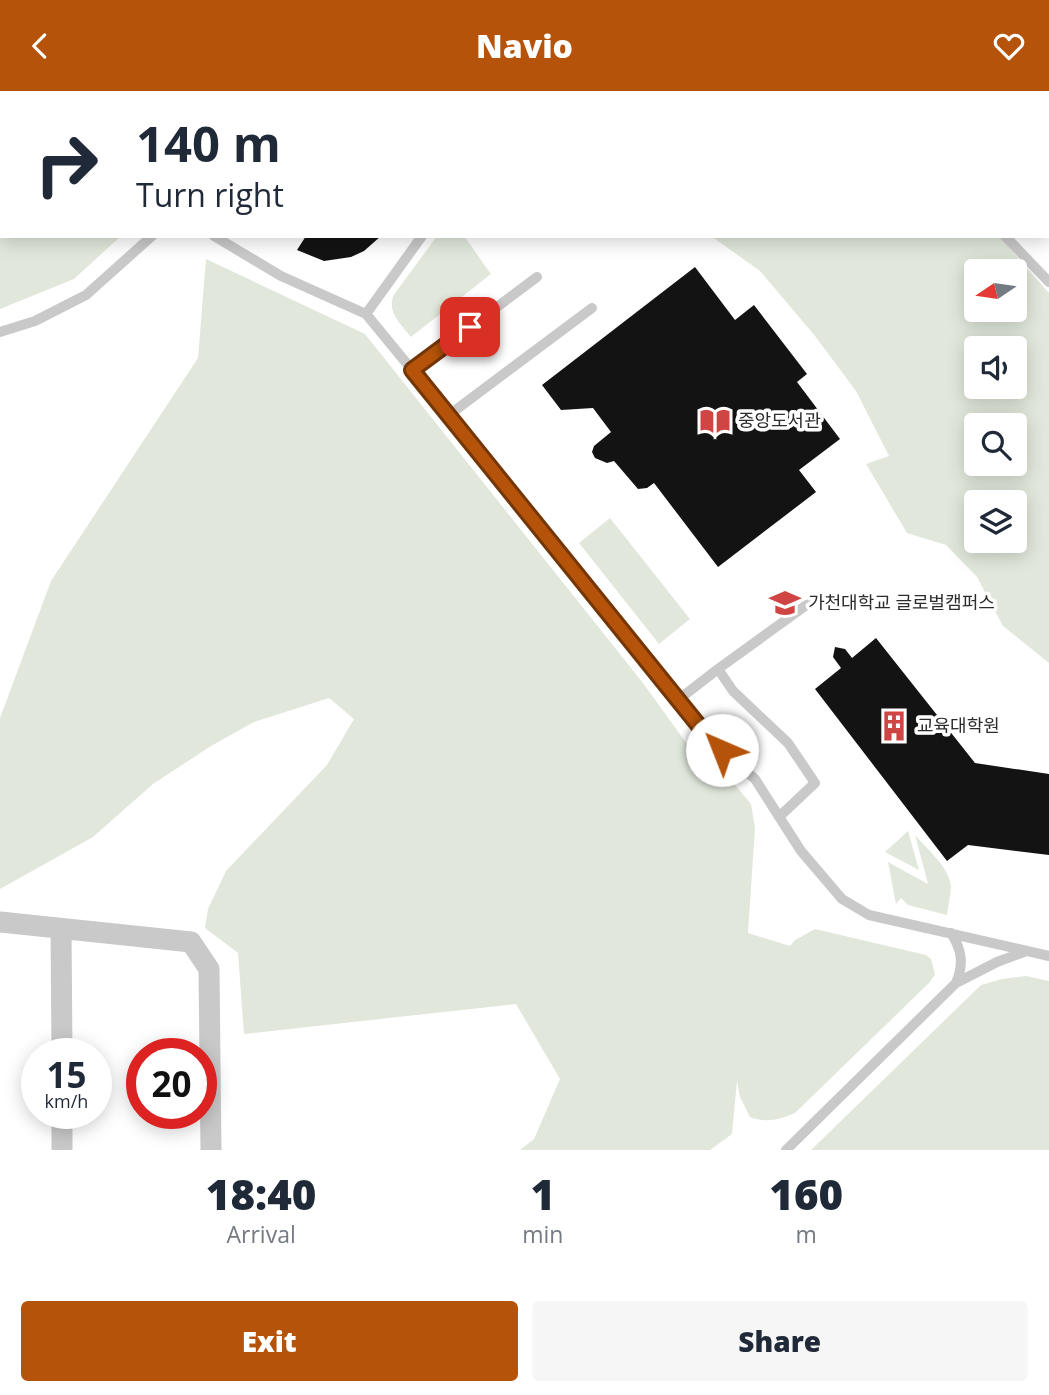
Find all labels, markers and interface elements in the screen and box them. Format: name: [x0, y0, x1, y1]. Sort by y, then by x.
text: Navio: [476, 24, 573, 67]
icon: back: [21, 27, 59, 65]
icon: heart: [990, 27, 1028, 65]
text: 140 m: [136, 110, 281, 176]
icon: right: [21, 119, 112, 210]
text: Turn right: [136, 173, 284, 216]
north arrow: [964, 259, 1027, 322]
map controls: [964, 259, 1027, 553]
pin: [440, 297, 500, 357]
icon: arrive: [451, 308, 489, 346]
button: sound: [964, 336, 1027, 399]
library icon: 중앙도서관: [698, 404, 732, 438]
place label: 중앙도서관: [738, 408, 821, 432]
button: search: [964, 413, 1027, 476]
button: layers: [964, 490, 1027, 553]
school or university icon: 가천대학교 글로벌캠퍼스: [768, 586, 802, 620]
place label: 가천대학교 글로벌캠퍼스: [808, 590, 995, 614]
building icon: 교육대학원: [877, 709, 911, 743]
position arrow: [685, 713, 759, 787]
place label: 교육대학원: [917, 713, 1000, 737]
speed limit sign: 20: [126, 1038, 217, 1129]
text: 15: [46, 1051, 87, 1098]
text: km/h: [45, 1089, 88, 1113]
text: 18:40: [206, 1165, 316, 1222]
text: 1: [531, 1165, 555, 1222]
text: 160: [769, 1165, 843, 1222]
text: Arrival: [227, 1218, 296, 1250]
text: min: [522, 1218, 563, 1250]
text: m: [796, 1218, 817, 1250]
button: Exit: [21, 1301, 518, 1381]
button: Share: [532, 1301, 1028, 1381]

